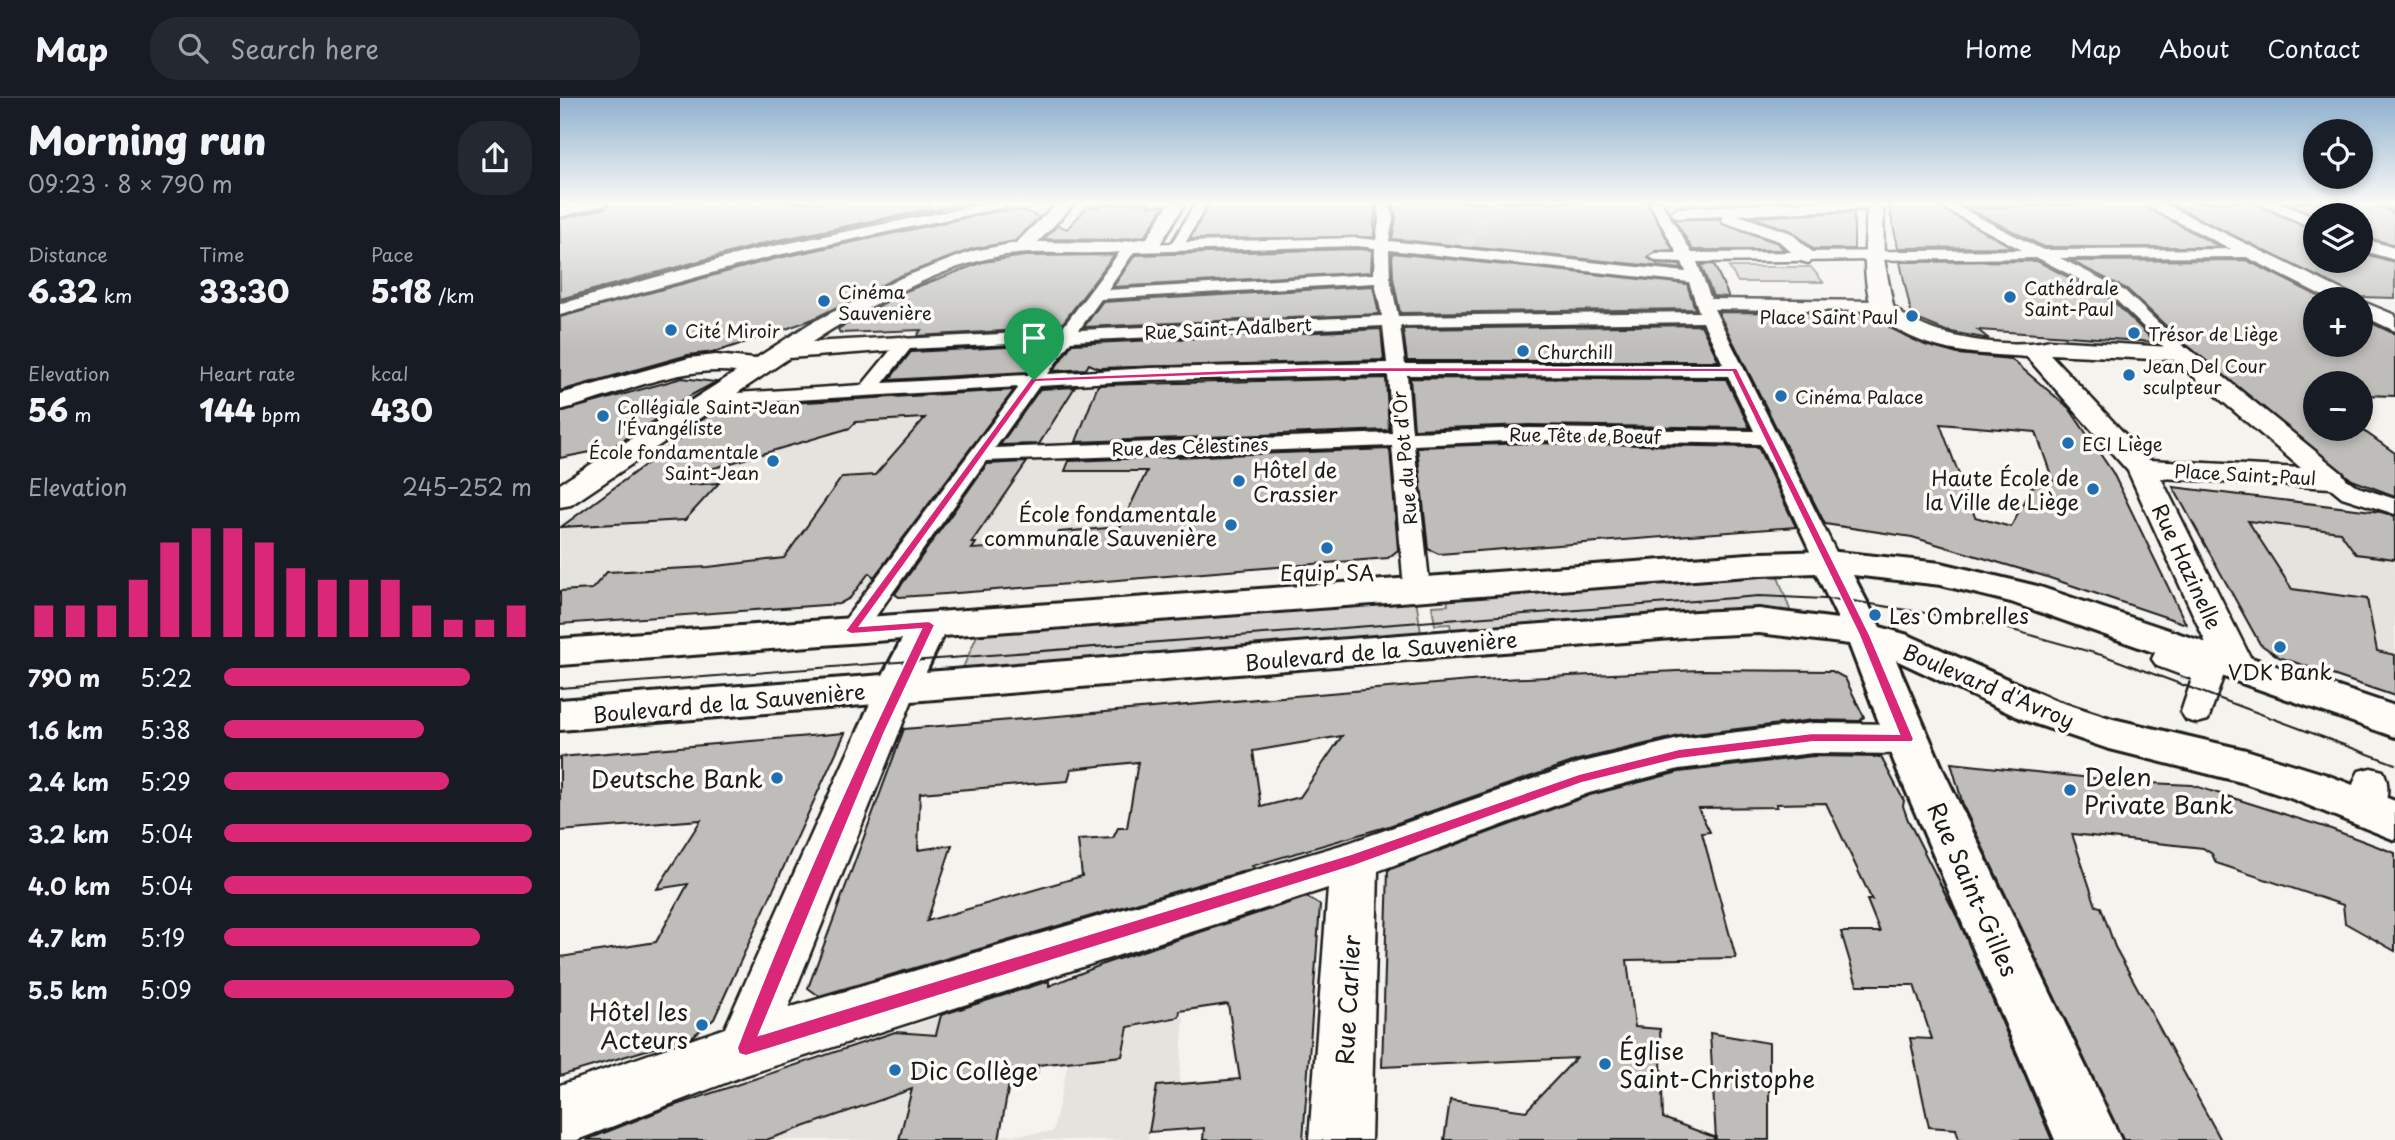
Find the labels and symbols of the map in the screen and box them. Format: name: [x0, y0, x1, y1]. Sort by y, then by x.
place label: Cathédrale Saint-Paul: [2024, 274, 2119, 322]
place label: Cinéma Sauvenière: [838, 278, 932, 326]
marker: Cathédrale Saint-Paul: [2002, 289, 2018, 305]
marker: Cinéma Sauvenière: [816, 293, 832, 309]
place label: Place Saint Paul: [1760, 303, 1898, 330]
pin: [1004, 308, 1064, 380]
marker: Place Saint Paul: [1904, 308, 1920, 324]
street label: Rue Saint-Adalbert: [1144, 310, 1312, 346]
place label: Cité Miroir: [685, 317, 781, 344]
place label: Trésor de Liège: [2148, 320, 2278, 347]
marker: Cité Miroir: [663, 322, 679, 338]
marker: Trésor de Liège: [2126, 325, 2142, 341]
place label: Churchill: [1537, 338, 1613, 365]
marker: Churchill: [1515, 343, 1531, 359]
place label: Jean Del Cour sculpteur: [2143, 352, 2267, 400]
marker: Jean Del Cour sculpteur: [2121, 367, 2137, 383]
place label: Cinéma Palace: [1795, 383, 1923, 410]
marker: Cinéma Palace: [1773, 388, 1789, 404]
street label: Rue du Pot d'Or: [1385, 389, 1423, 526]
place label: Collégiale Saint-Jean l'Évangéliste: [617, 393, 800, 441]
marker: Collégiale Saint-Jean l'Évangéliste: [595, 408, 611, 424]
street label: Rue Tête de Boeuf: [1509, 420, 1663, 450]
street label: Rue des Célestines: [1111, 430, 1269, 462]
place label: ECI Liège: [2082, 430, 2163, 457]
marker: ECI Liège: [2060, 435, 2076, 451]
place label: École fondamentale Saint-Jean: [589, 438, 759, 486]
marker: École fondamentale Saint-Jean: [765, 453, 781, 469]
place label: Hôtel de Crassier: [1253, 453, 1338, 509]
street label: Place Saint-Paul: [2174, 457, 2316, 491]
place label: Haute École de la Ville de Liège: [1925, 461, 2079, 517]
marker: Hôtel de Crassier: [1231, 473, 1247, 489]
marker: Haute École de la Ville de Liège: [2085, 481, 2101, 497]
place label: École fondamentale communale Sauvenière: [984, 497, 1217, 553]
street label: Rue Hazinelle: [2145, 498, 2231, 634]
marker: École fondamentale communale Sauvenière: [1223, 517, 1239, 533]
marker: Equip' SA: [1319, 540, 1335, 556]
place label: Equip' SA: [1280, 556, 1374, 588]
place label: Les Ombrelles: [1889, 599, 2029, 631]
marker: Les Ombrelles: [1867, 607, 1883, 623]
street label: Boulevard de la Sauvenière: [1243, 622, 1519, 678]
street label: Boulevard d'Avroy: [1898, 634, 2080, 736]
marker: VDK Bank: [2272, 639, 2288, 655]
place label: VDK Bank: [2228, 655, 2332, 687]
street label: Boulevard de la Sauvenière: [591, 674, 867, 730]
place label: Delen Private Bank: [2084, 758, 2234, 822]
place label: Deutsche Bank: [591, 760, 763, 796]
marker: Deutsche Bank: [769, 770, 785, 786]
marker: Delen Private Bank: [2062, 782, 2078, 798]
street label: Rue Saint-Gilles: [1919, 796, 2029, 982]
street label: Rue Carlier: [1326, 934, 1368, 1066]
place label: Hôtel les Acteurs: [589, 993, 688, 1057]
marker: Hôtel les Acteurs: [694, 1017, 710, 1033]
place label: Église Saint-Christophe: [1619, 1032, 1815, 1096]
place label: Dic Collège: [909, 1052, 1038, 1088]
marker: Église Saint-Christophe: [1597, 1056, 1613, 1072]
marker: Dic Collège: [887, 1062, 903, 1078]

